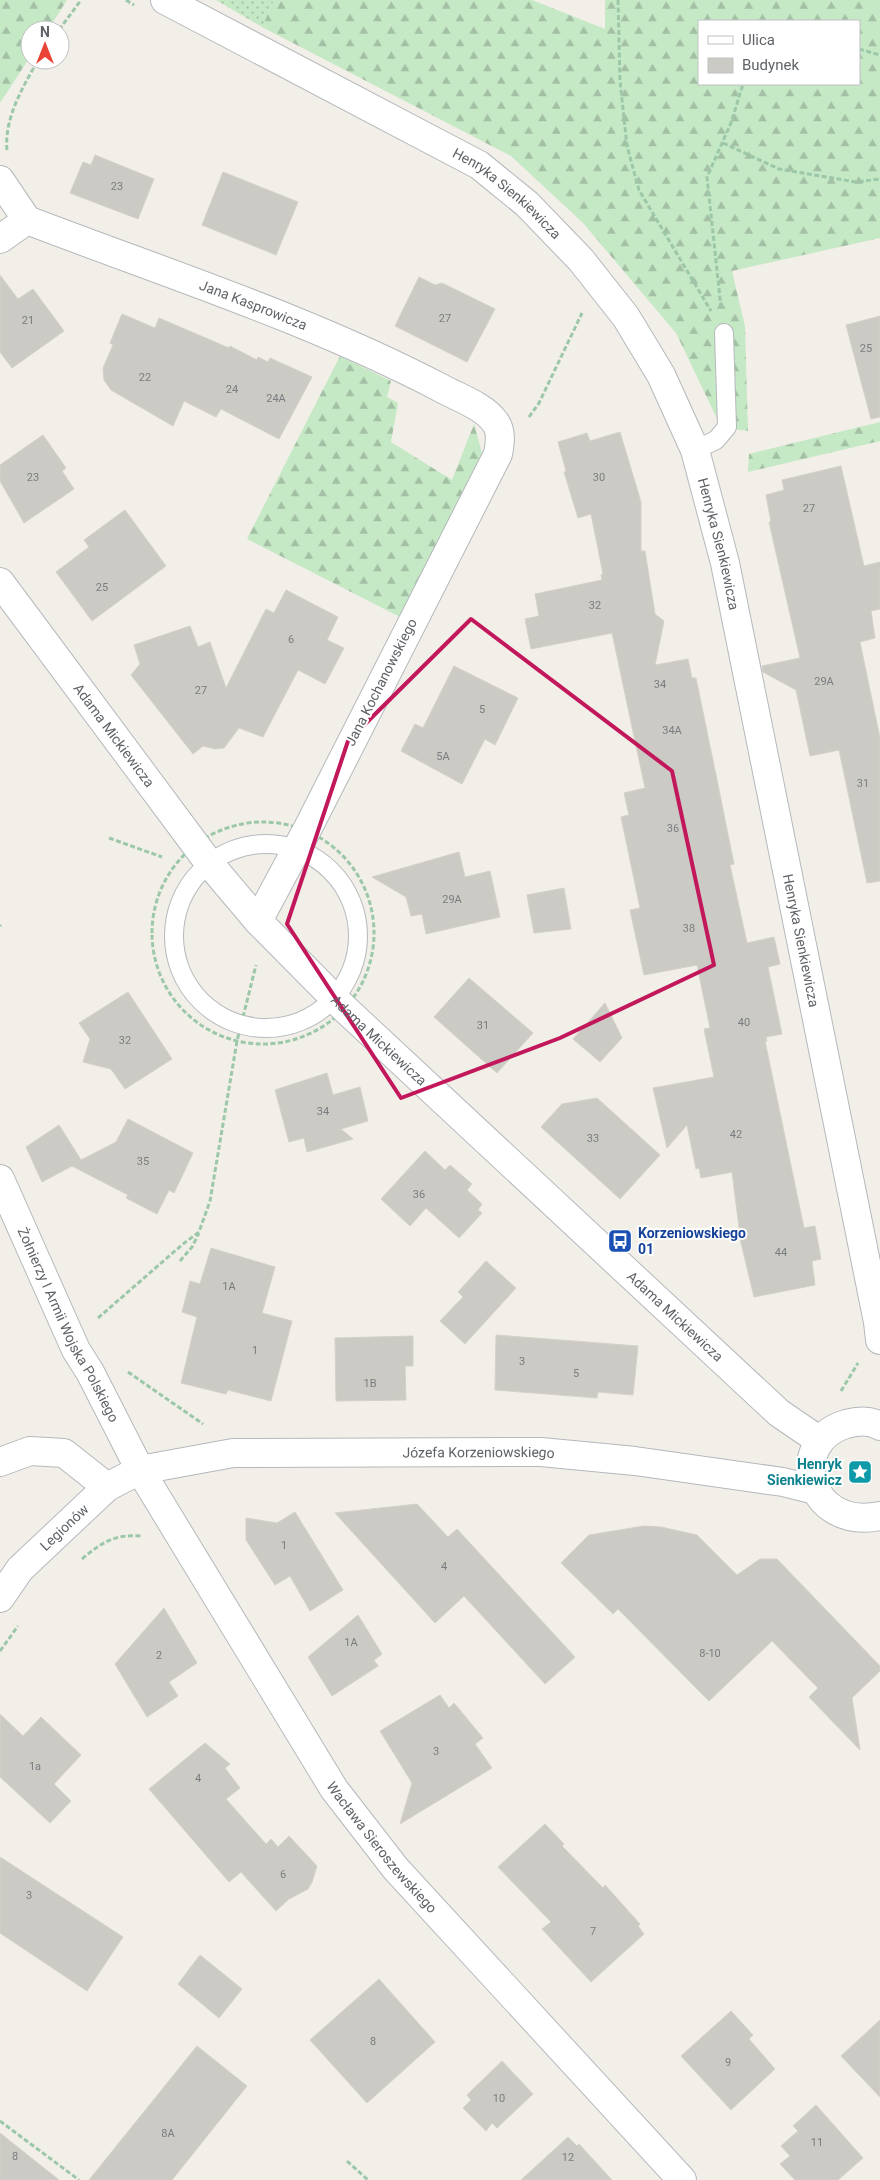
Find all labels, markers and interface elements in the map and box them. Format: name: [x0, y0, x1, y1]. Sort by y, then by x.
north arrow: [20, 20, 70, 70]
legend: [698, 20, 860, 85]
text: N: [40, 24, 50, 40]
text: Ulica: [742, 31, 775, 49]
text: Budynek: [742, 56, 799, 74]
street label: Henryka Sienkiewicza: [450, 145, 564, 242]
house number: 23: [111, 180, 123, 193]
street label: Jana Kasprowicza: [197, 277, 309, 333]
house number: 27: [439, 312, 451, 325]
house number: 21: [22, 314, 34, 327]
house number: 25: [860, 342, 872, 355]
house number: 22: [139, 371, 151, 384]
house number: 24: [226, 383, 238, 396]
house number: 24A: [266, 392, 287, 405]
house number: 23: [27, 471, 39, 484]
house number: 30: [593, 471, 605, 484]
street label: Henryka Sienkiewicza: [695, 476, 742, 611]
house number: 27: [803, 502, 815, 515]
house number: 25: [96, 581, 108, 594]
house number: 32: [589, 599, 601, 612]
street label: Jana Kochanowskiego: [342, 616, 420, 748]
house number: 6: [288, 633, 294, 646]
house number: 29A: [814, 675, 835, 688]
house number: 34: [654, 678, 666, 691]
street label: Adama Mickiewicza: [70, 680, 158, 790]
house number: 27: [195, 684, 207, 697]
house number: 5: [479, 703, 485, 716]
house number: 34A: [662, 724, 683, 737]
house number: 5A: [436, 750, 451, 763]
house number: 31: [857, 777, 869, 790]
house number: 36: [667, 822, 679, 835]
street label: Henryka Sienkiewicza: [780, 872, 822, 1008]
house number: 29A: [442, 893, 463, 906]
house number: 38: [683, 922, 695, 935]
street label: Adama Mickiewicza: [328, 992, 430, 1089]
house number: 40: [738, 1016, 750, 1029]
house number: 31: [477, 1019, 489, 1032]
house number: 32: [119, 1034, 131, 1047]
house number: 34: [317, 1105, 329, 1118]
house number: 42: [730, 1128, 742, 1141]
house number: 33: [587, 1132, 599, 1145]
house number: 35: [137, 1155, 149, 1168]
house number: 36: [413, 1188, 425, 1201]
street label: Żołnierzy I Armii Wojska Polskiego: [15, 1225, 122, 1425]
place label: Korzeniowskiego 01: [638, 1225, 746, 1257]
bus stop icon: Korzeniowskiego 01: [607, 1228, 633, 1254]
house number: 44: [775, 1246, 787, 1259]
street label: Adama Mickiewicza: [624, 1268, 726, 1365]
house number: 1A: [222, 1280, 237, 1293]
house number: 1: [252, 1344, 258, 1357]
house number: 3: [519, 1355, 525, 1368]
house number: 5: [573, 1367, 579, 1380]
house number: 1B: [363, 1377, 377, 1390]
street label: Józefa Korzeniowskiego: [402, 1444, 555, 1461]
place label: Henryk Sienkiewicz: [767, 1456, 843, 1488]
place icon: Henryk Sienkiewicz: [847, 1459, 873, 1485]
street label: Legionów: [37, 1500, 92, 1554]
house number: 1: [281, 1539, 287, 1552]
house number: 4: [441, 1560, 447, 1573]
house number: 1A: [344, 1636, 359, 1649]
house number: 8-10: [699, 1647, 721, 1660]
house number: 2: [156, 1649, 162, 1662]
house number: 3: [433, 1745, 439, 1758]
house number: 1a: [29, 1760, 41, 1773]
house number: 4: [195, 1772, 201, 1785]
street label: Wacława Sieroszewskiego: [323, 1779, 440, 1916]
house number: 6: [280, 1868, 286, 1881]
house number: 3: [26, 1889, 32, 1902]
house number: 7: [590, 1925, 596, 1938]
house number: 8: [370, 2035, 376, 2048]
house number: 9: [725, 2056, 731, 2069]
house number: 10: [493, 2092, 505, 2105]
house number: 8A: [161, 2127, 176, 2140]
house number: 11: [811, 2136, 823, 2149]
house number: 8: [12, 2150, 18, 2163]
house number: 12: [562, 2151, 574, 2164]

